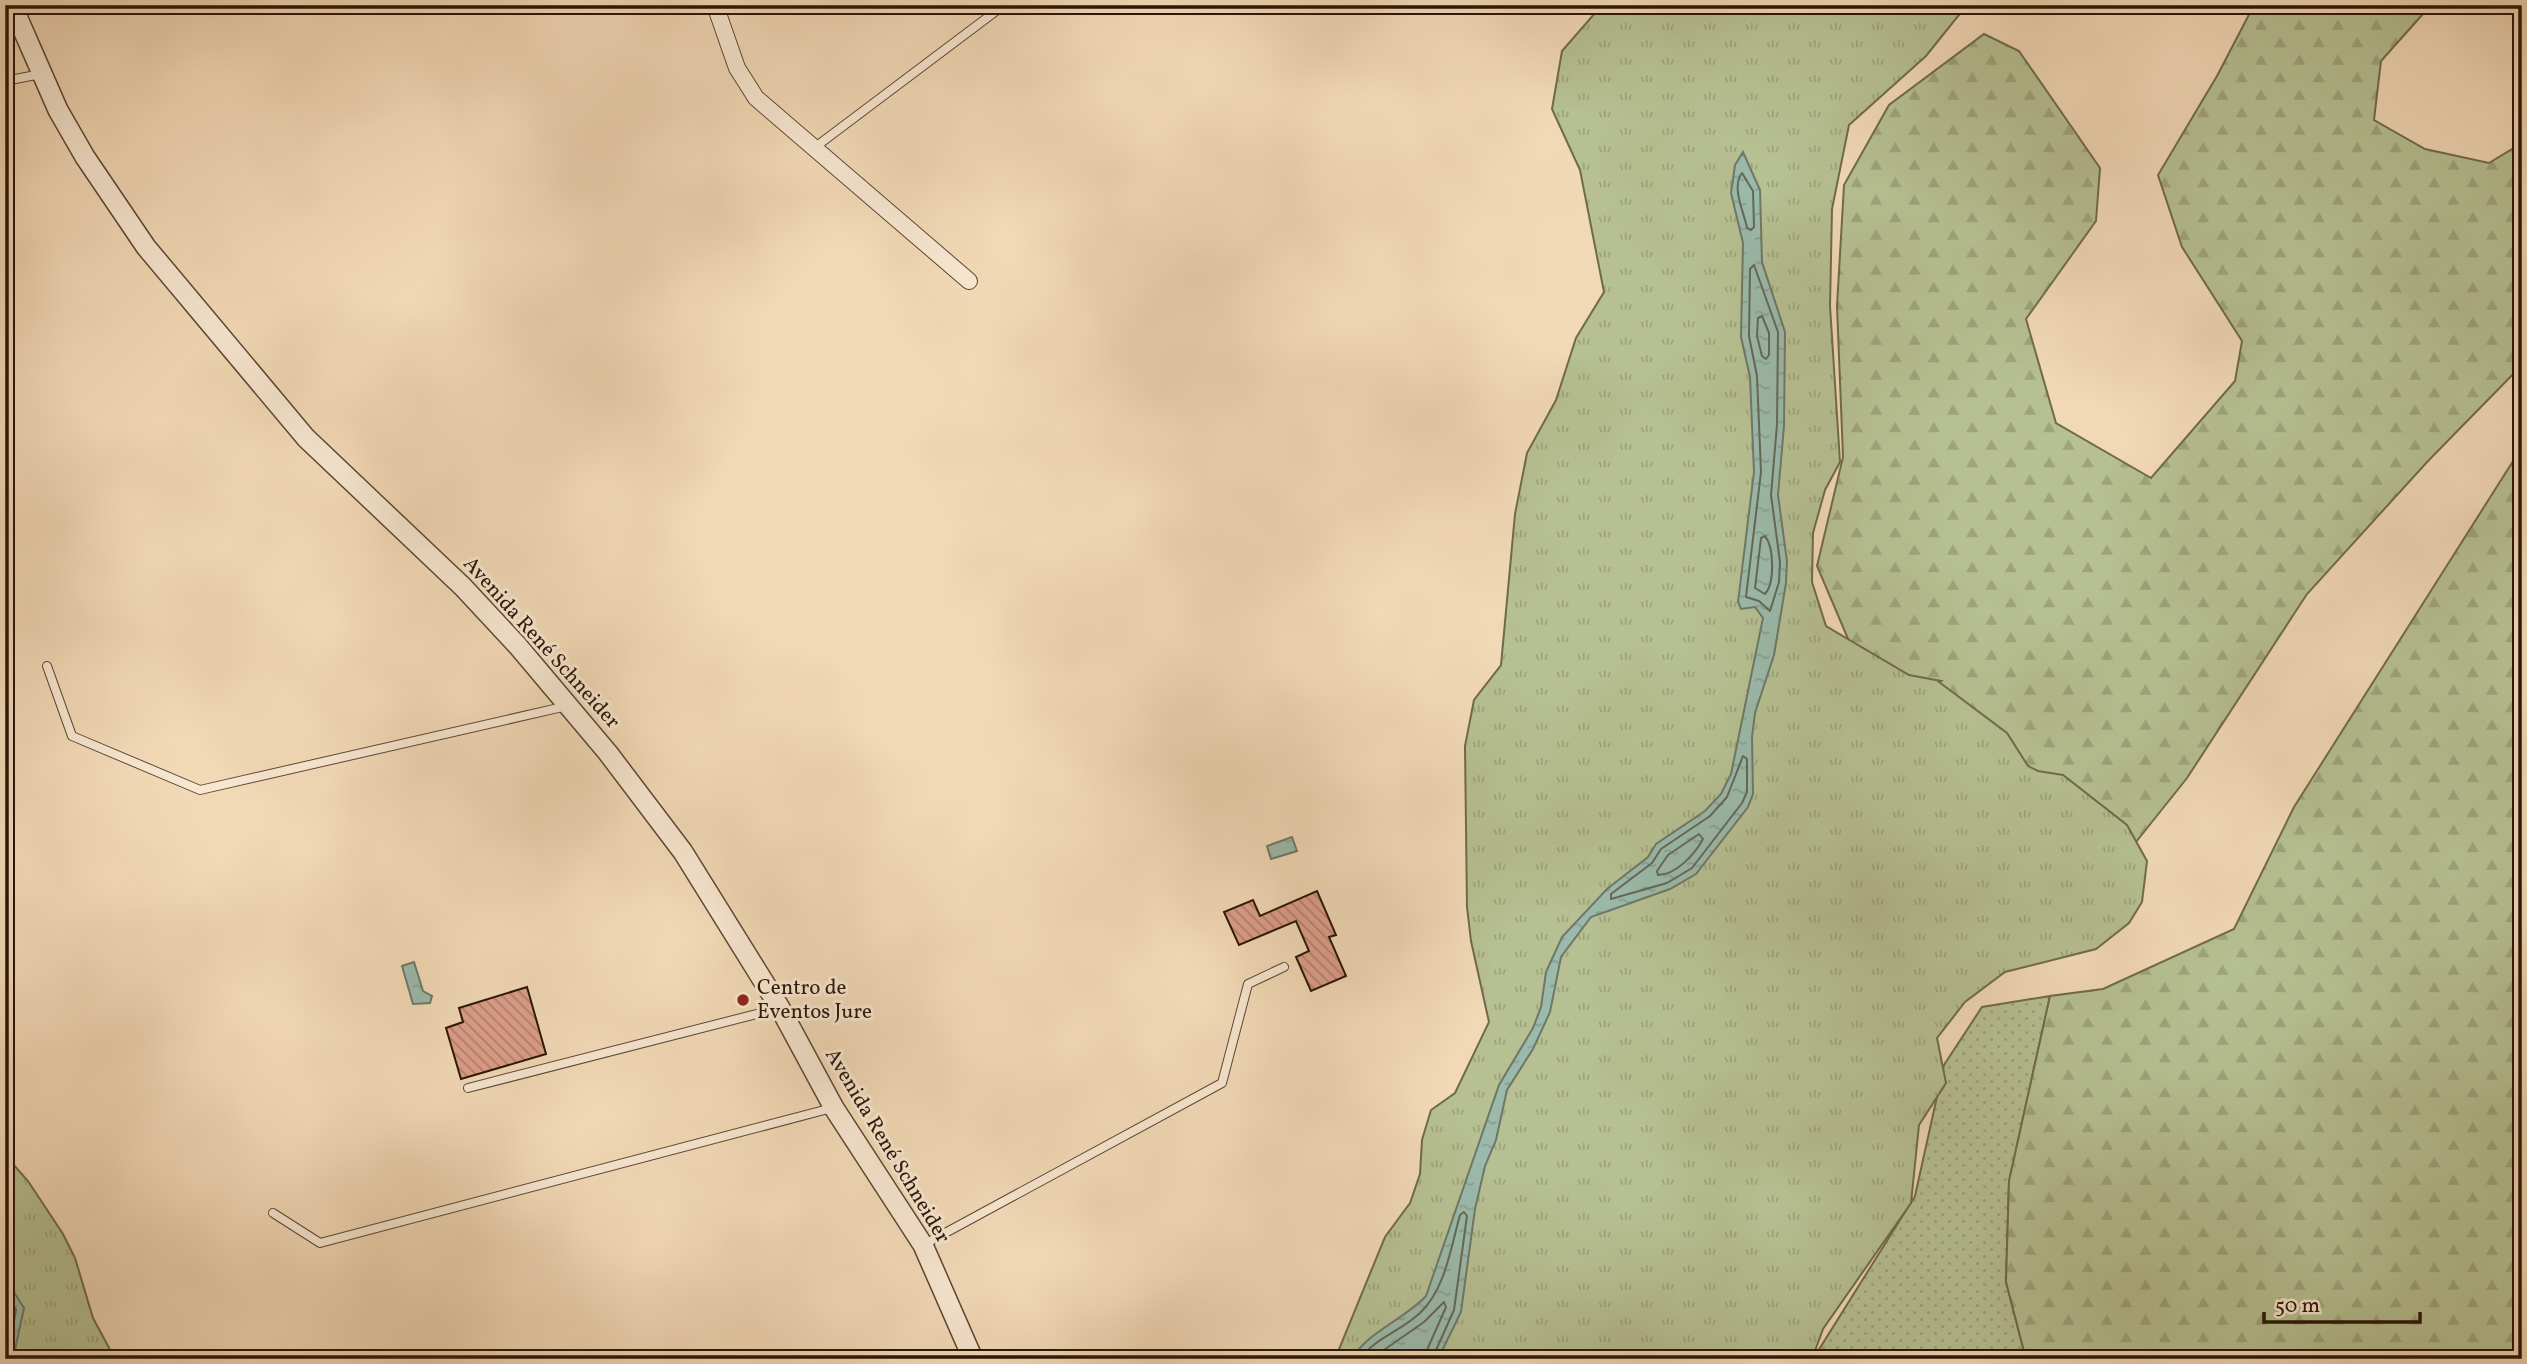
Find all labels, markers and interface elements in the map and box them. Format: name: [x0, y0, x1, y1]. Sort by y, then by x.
street label: Avenida René Schneider: [456, 551, 626, 736]
place label: Centro de Eventos Jure: [757, 974, 872, 1027]
marker: Centro de Eventos Jure: [735, 992, 751, 1008]
street label: Avenida René Schneider: [817, 1043, 957, 1249]
scale bar: [2264, 1280, 2420, 1324]
text: 50 m: [2275, 1292, 2320, 1321]

